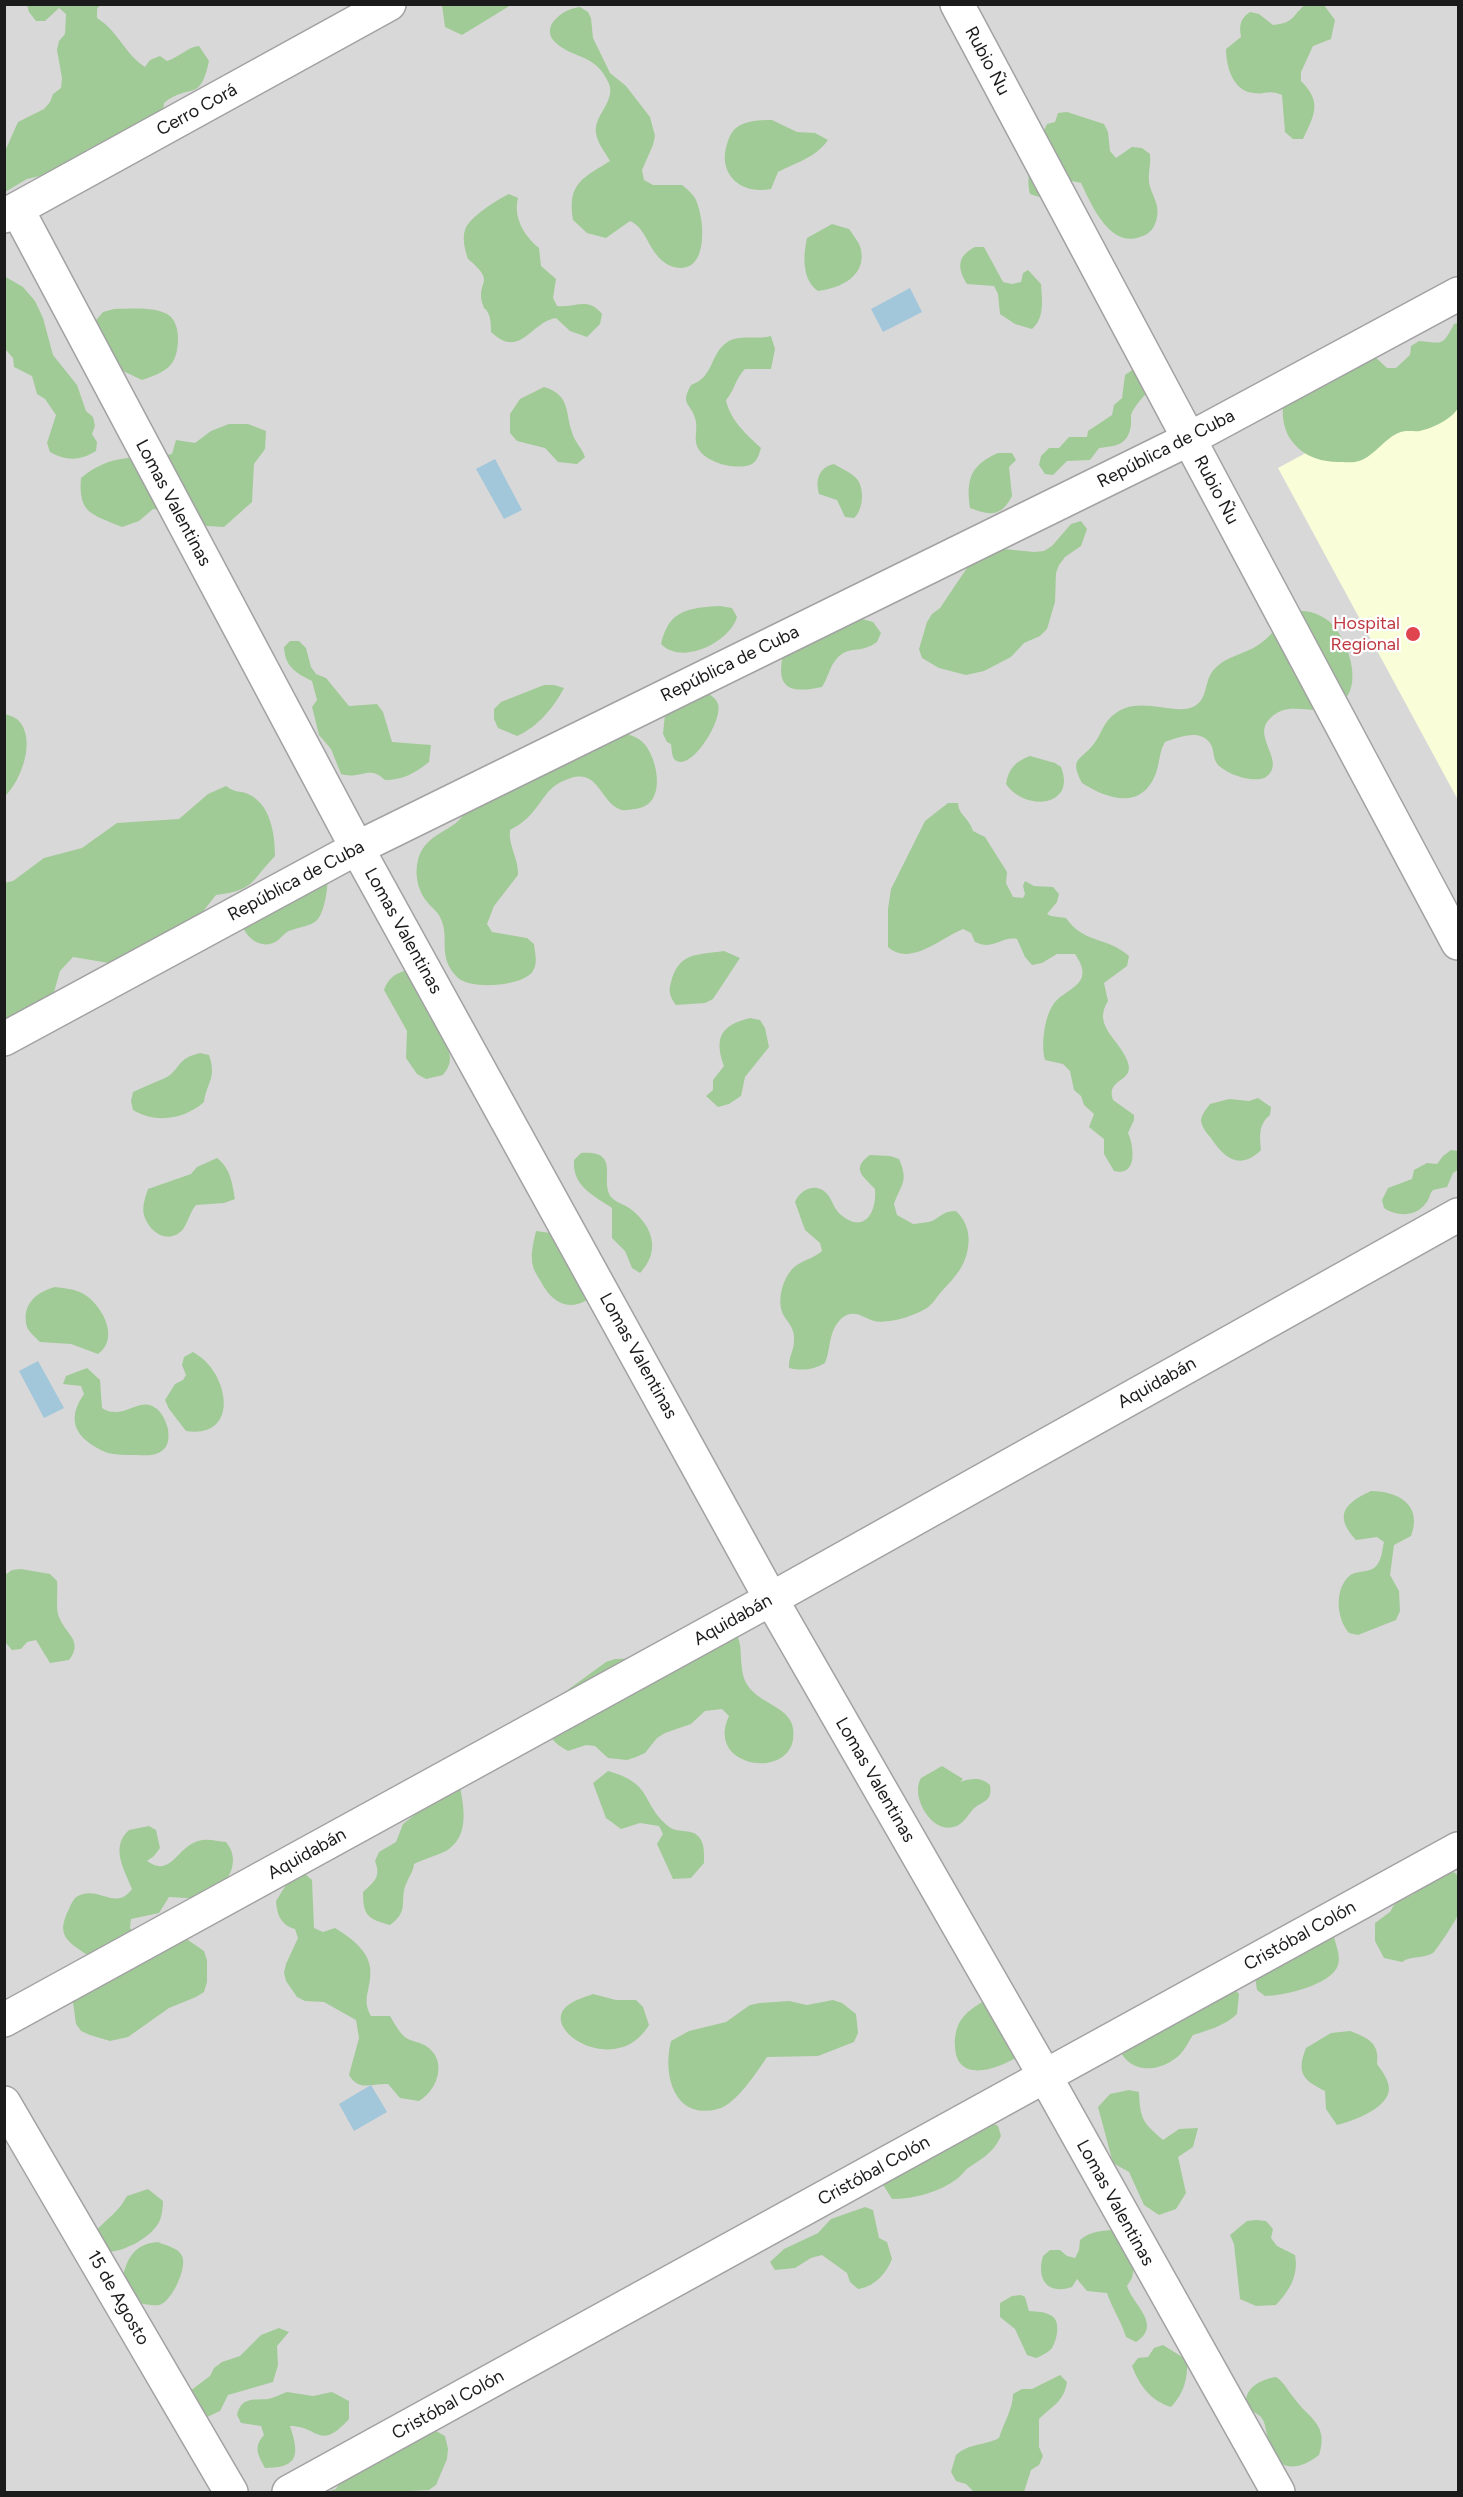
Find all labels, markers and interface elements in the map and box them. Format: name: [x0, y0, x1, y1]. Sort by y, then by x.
street label: Rubio Ñu: [960, 23, 1014, 99]
street label: Cerro Corá: [153, 79, 241, 141]
street label: República de Cuba: [1094, 405, 1238, 493]
street label: Lomas Valentinas: [130, 436, 216, 570]
street label: Rubio Ñu: [1189, 452, 1243, 528]
place label: Hospital Regional: [1331, 613, 1400, 656]
street label: República de Cuba: [657, 621, 803, 707]
marker: Hospital Regional: [1404, 625, 1422, 643]
street label: República de Cuba: [224, 836, 368, 926]
street label: Lomas Valentinas: [359, 864, 447, 998]
street label: Lomas Valentinas: [594, 1289, 682, 1423]
street label: Aquidabán: [1114, 1353, 1200, 1413]
street label: Aquidabán: [690, 1590, 776, 1650]
street label: Lomas Valentinas: [831, 1714, 919, 1846]
street label: Aquidabán: [264, 1824, 350, 1884]
street label: Cristóbal Colón: [1240, 1896, 1360, 1976]
street label: Cristóbal Colón: [814, 2131, 934, 2211]
street label: Lomas Valentinas: [1071, 2136, 1159, 2270]
street label: 15 de Agosto: [82, 2247, 154, 2349]
street label: Cristóbal Colón: [388, 2365, 508, 2445]

